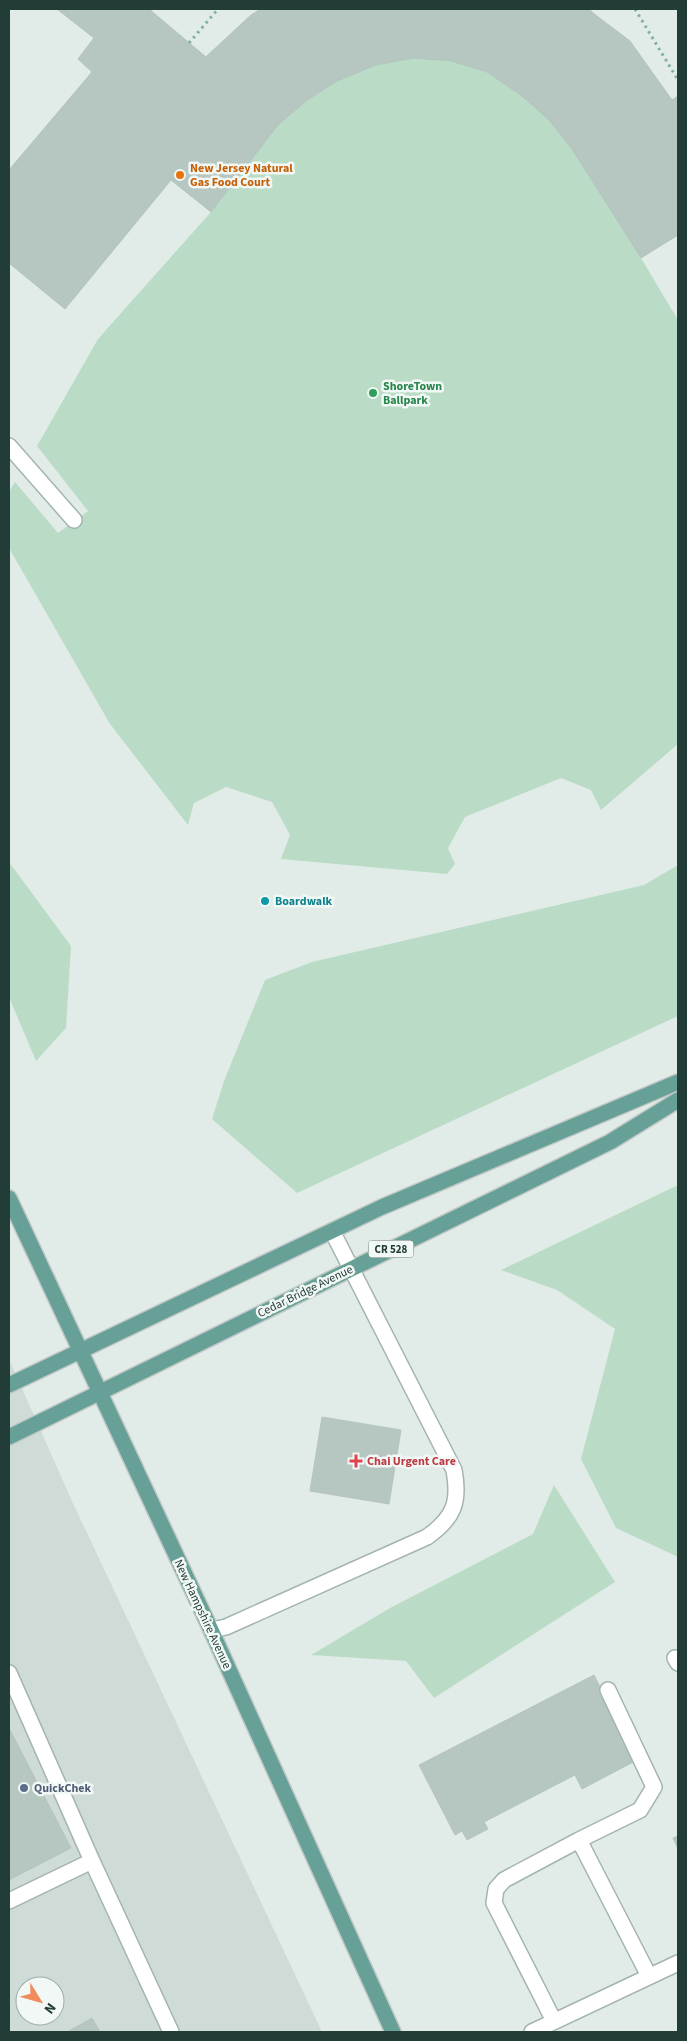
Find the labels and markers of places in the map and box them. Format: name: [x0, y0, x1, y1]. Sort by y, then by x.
place label: New Jersey Natural Gas Food Court: [190, 160, 293, 191]
marker: New Jersey Natural Gas Food Court: [174, 169, 186, 181]
place label: ShoreTown Ballpark: [383, 378, 442, 409]
marker: ShoreTown Ballpark: [367, 387, 379, 399]
place label: Boardwalk: [275, 893, 333, 910]
marker: Boardwalk: [259, 895, 271, 907]
place label: Chai Urgent Care: [367, 1453, 456, 1470]
marker: Chai Urgent Care: [349, 1454, 363, 1468]
place label: QuickChek: [34, 1780, 92, 1797]
marker: QuickChek: [18, 1782, 30, 1794]

